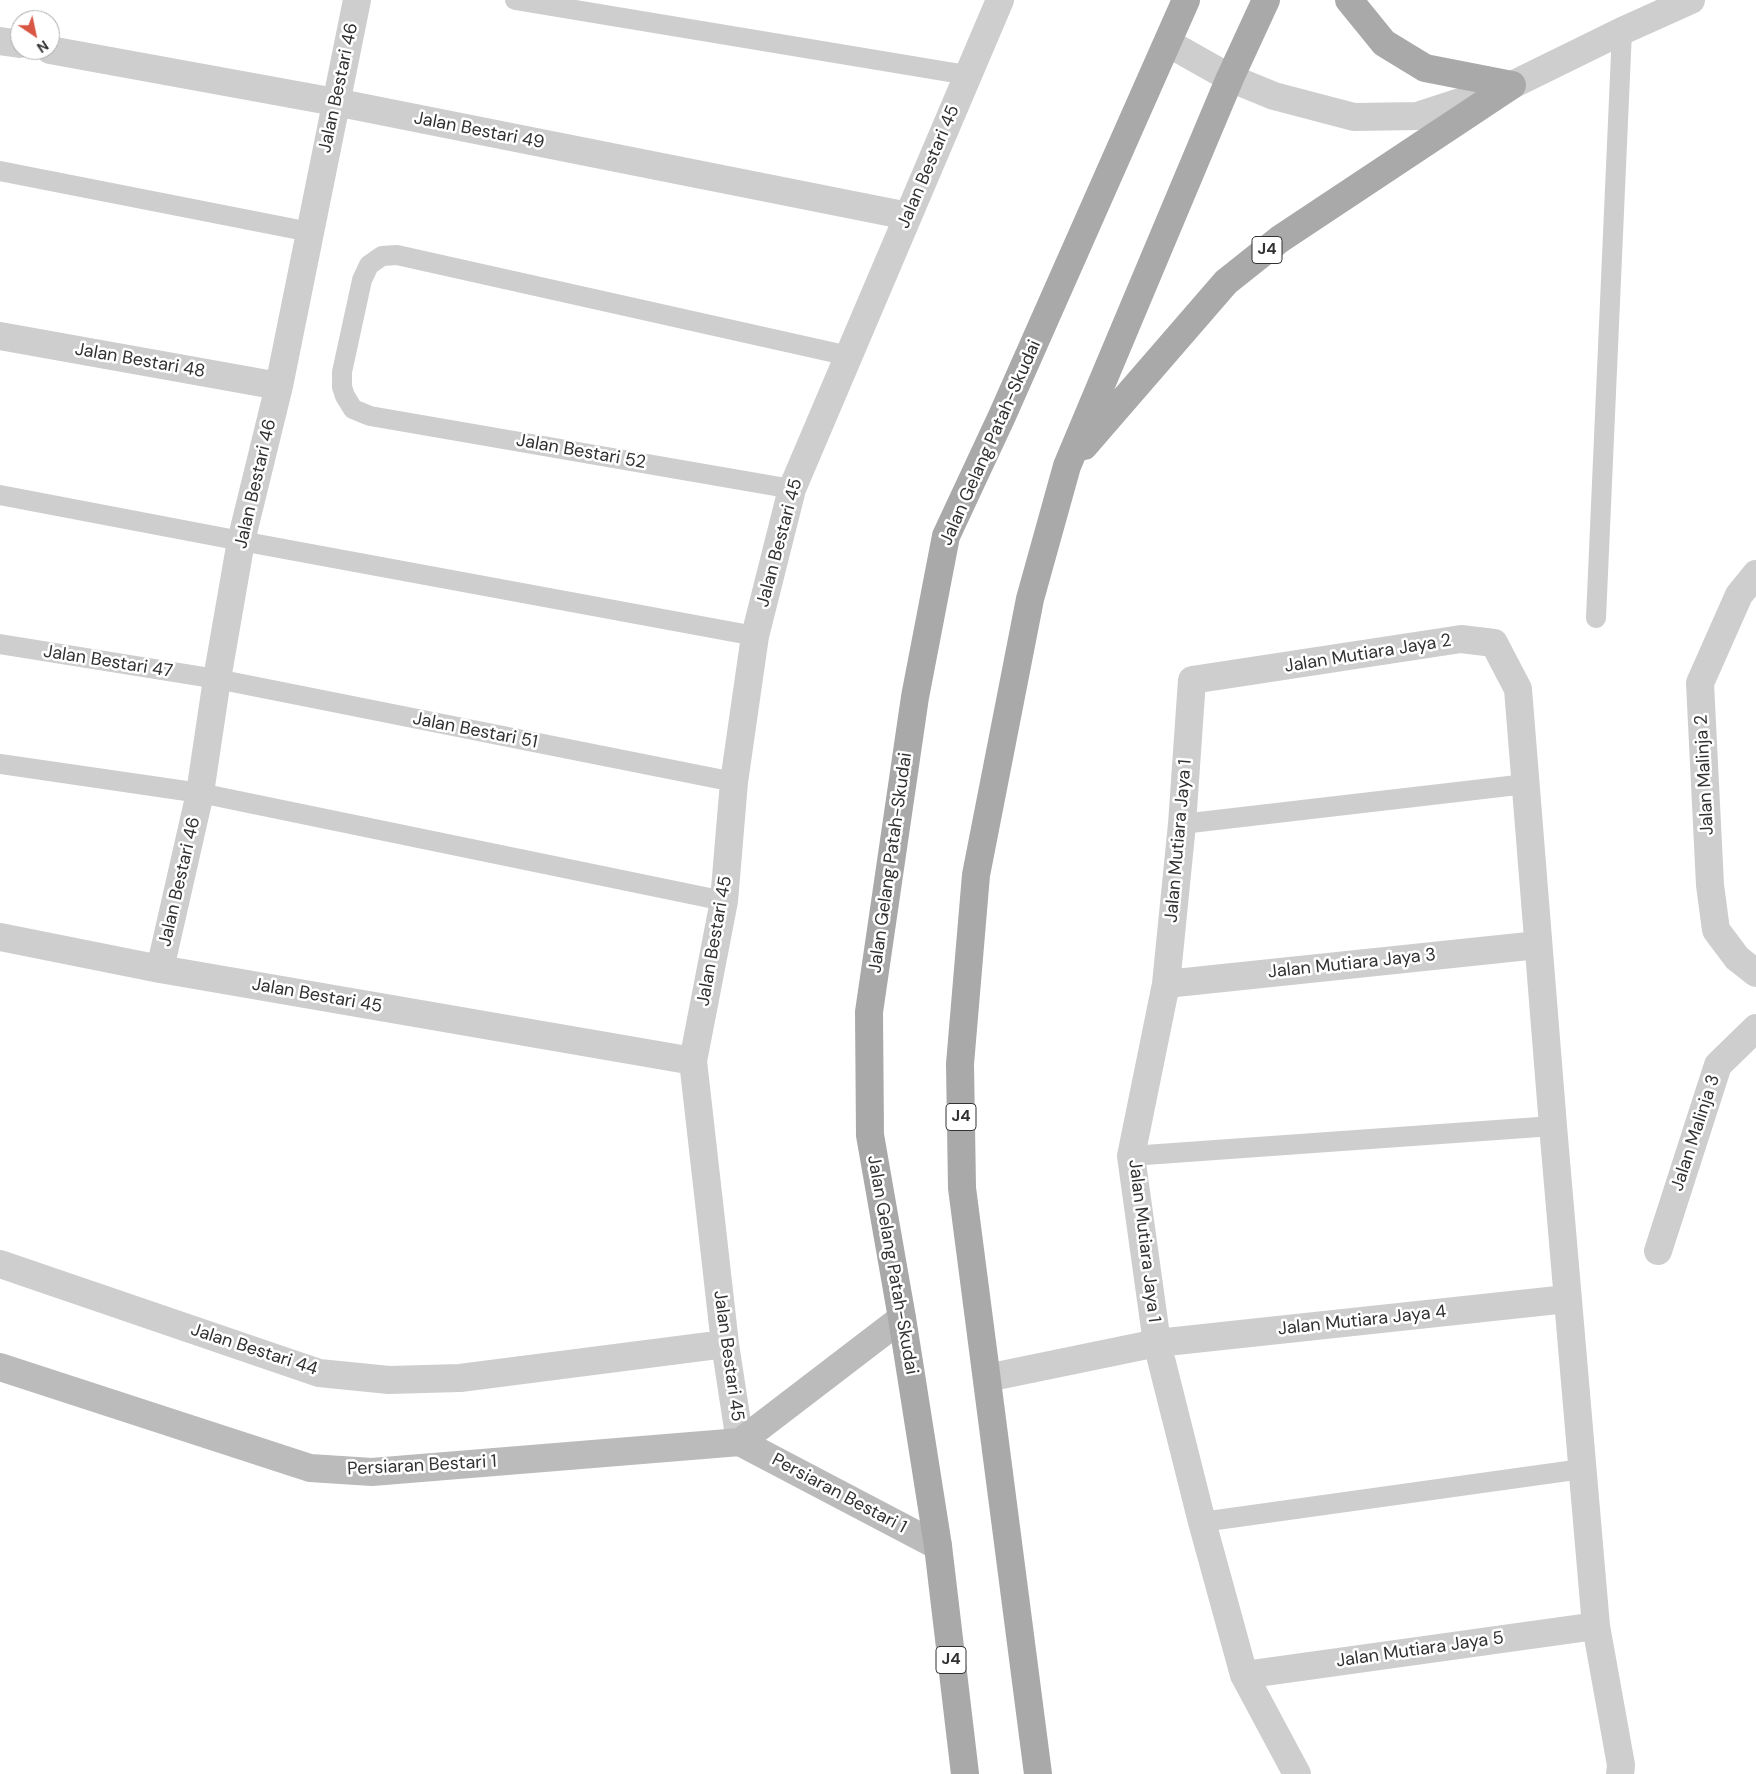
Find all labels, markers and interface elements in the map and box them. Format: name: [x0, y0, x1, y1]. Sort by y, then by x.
north arrow: [10, 10, 60, 60]
street label: Jalan Bestari 46: [315, 21, 363, 155]
text: N: [34, 36, 52, 57]
street label: Jalan Bestari 45: [893, 102, 965, 232]
street label: Jalan Bestari 49: [412, 108, 546, 154]
road number: J4: [1252, 236, 1282, 264]
street label: Jalan Gelang Patah-Skudai: [936, 337, 1046, 549]
street label: Jalan Bestari 48: [73, 339, 207, 383]
street label: Jalan Bestari 46: [231, 417, 281, 551]
street label: Jalan Bestari 52: [515, 430, 647, 474]
street label: Jalan Bestari 45: [752, 476, 808, 610]
street label: Jalan Mutiara Jaya 2: [1283, 630, 1453, 678]
street label: Jalan Bestari 47: [42, 641, 174, 683]
street label: Jalan Bestari 51: [411, 708, 539, 754]
street label: Jalan Malinja 2: [1691, 714, 1719, 836]
street label: Jalan Gelang Patah-Skudai: [865, 751, 917, 975]
street label: Jalan Mutiara Jaya 1: [1161, 758, 1197, 924]
street label: Jalan Bestari 46: [155, 815, 205, 949]
street label: Jalan Bestari 45: [693, 874, 737, 1008]
street label: Jalan Mutiara Jaya 3: [1267, 944, 1437, 984]
street label: Jalan Bestari 45: [250, 974, 384, 1018]
street label: Jalan Malinja 3: [1667, 1072, 1725, 1194]
road number: J4: [946, 1104, 976, 1130]
street label: Jalan Gelang Patah-Skudai: [862, 1154, 922, 1376]
street label: Jalan Mutiara Jaya 1: [1123, 1158, 1165, 1324]
street label: Jalan Bestari 45: [708, 1289, 748, 1423]
street label: Jalan Mutiara Jaya 4: [1277, 1301, 1447, 1341]
street label: Jalan Bestari 44: [188, 1319, 320, 1381]
street label: Persiaran Bestari 1: [768, 1449, 910, 1539]
street label: Persiaran Bestari 1: [347, 1451, 497, 1481]
street label: Jalan Mutiara Jaya 5: [1335, 1628, 1505, 1672]
road number: J4: [936, 1646, 966, 1674]

